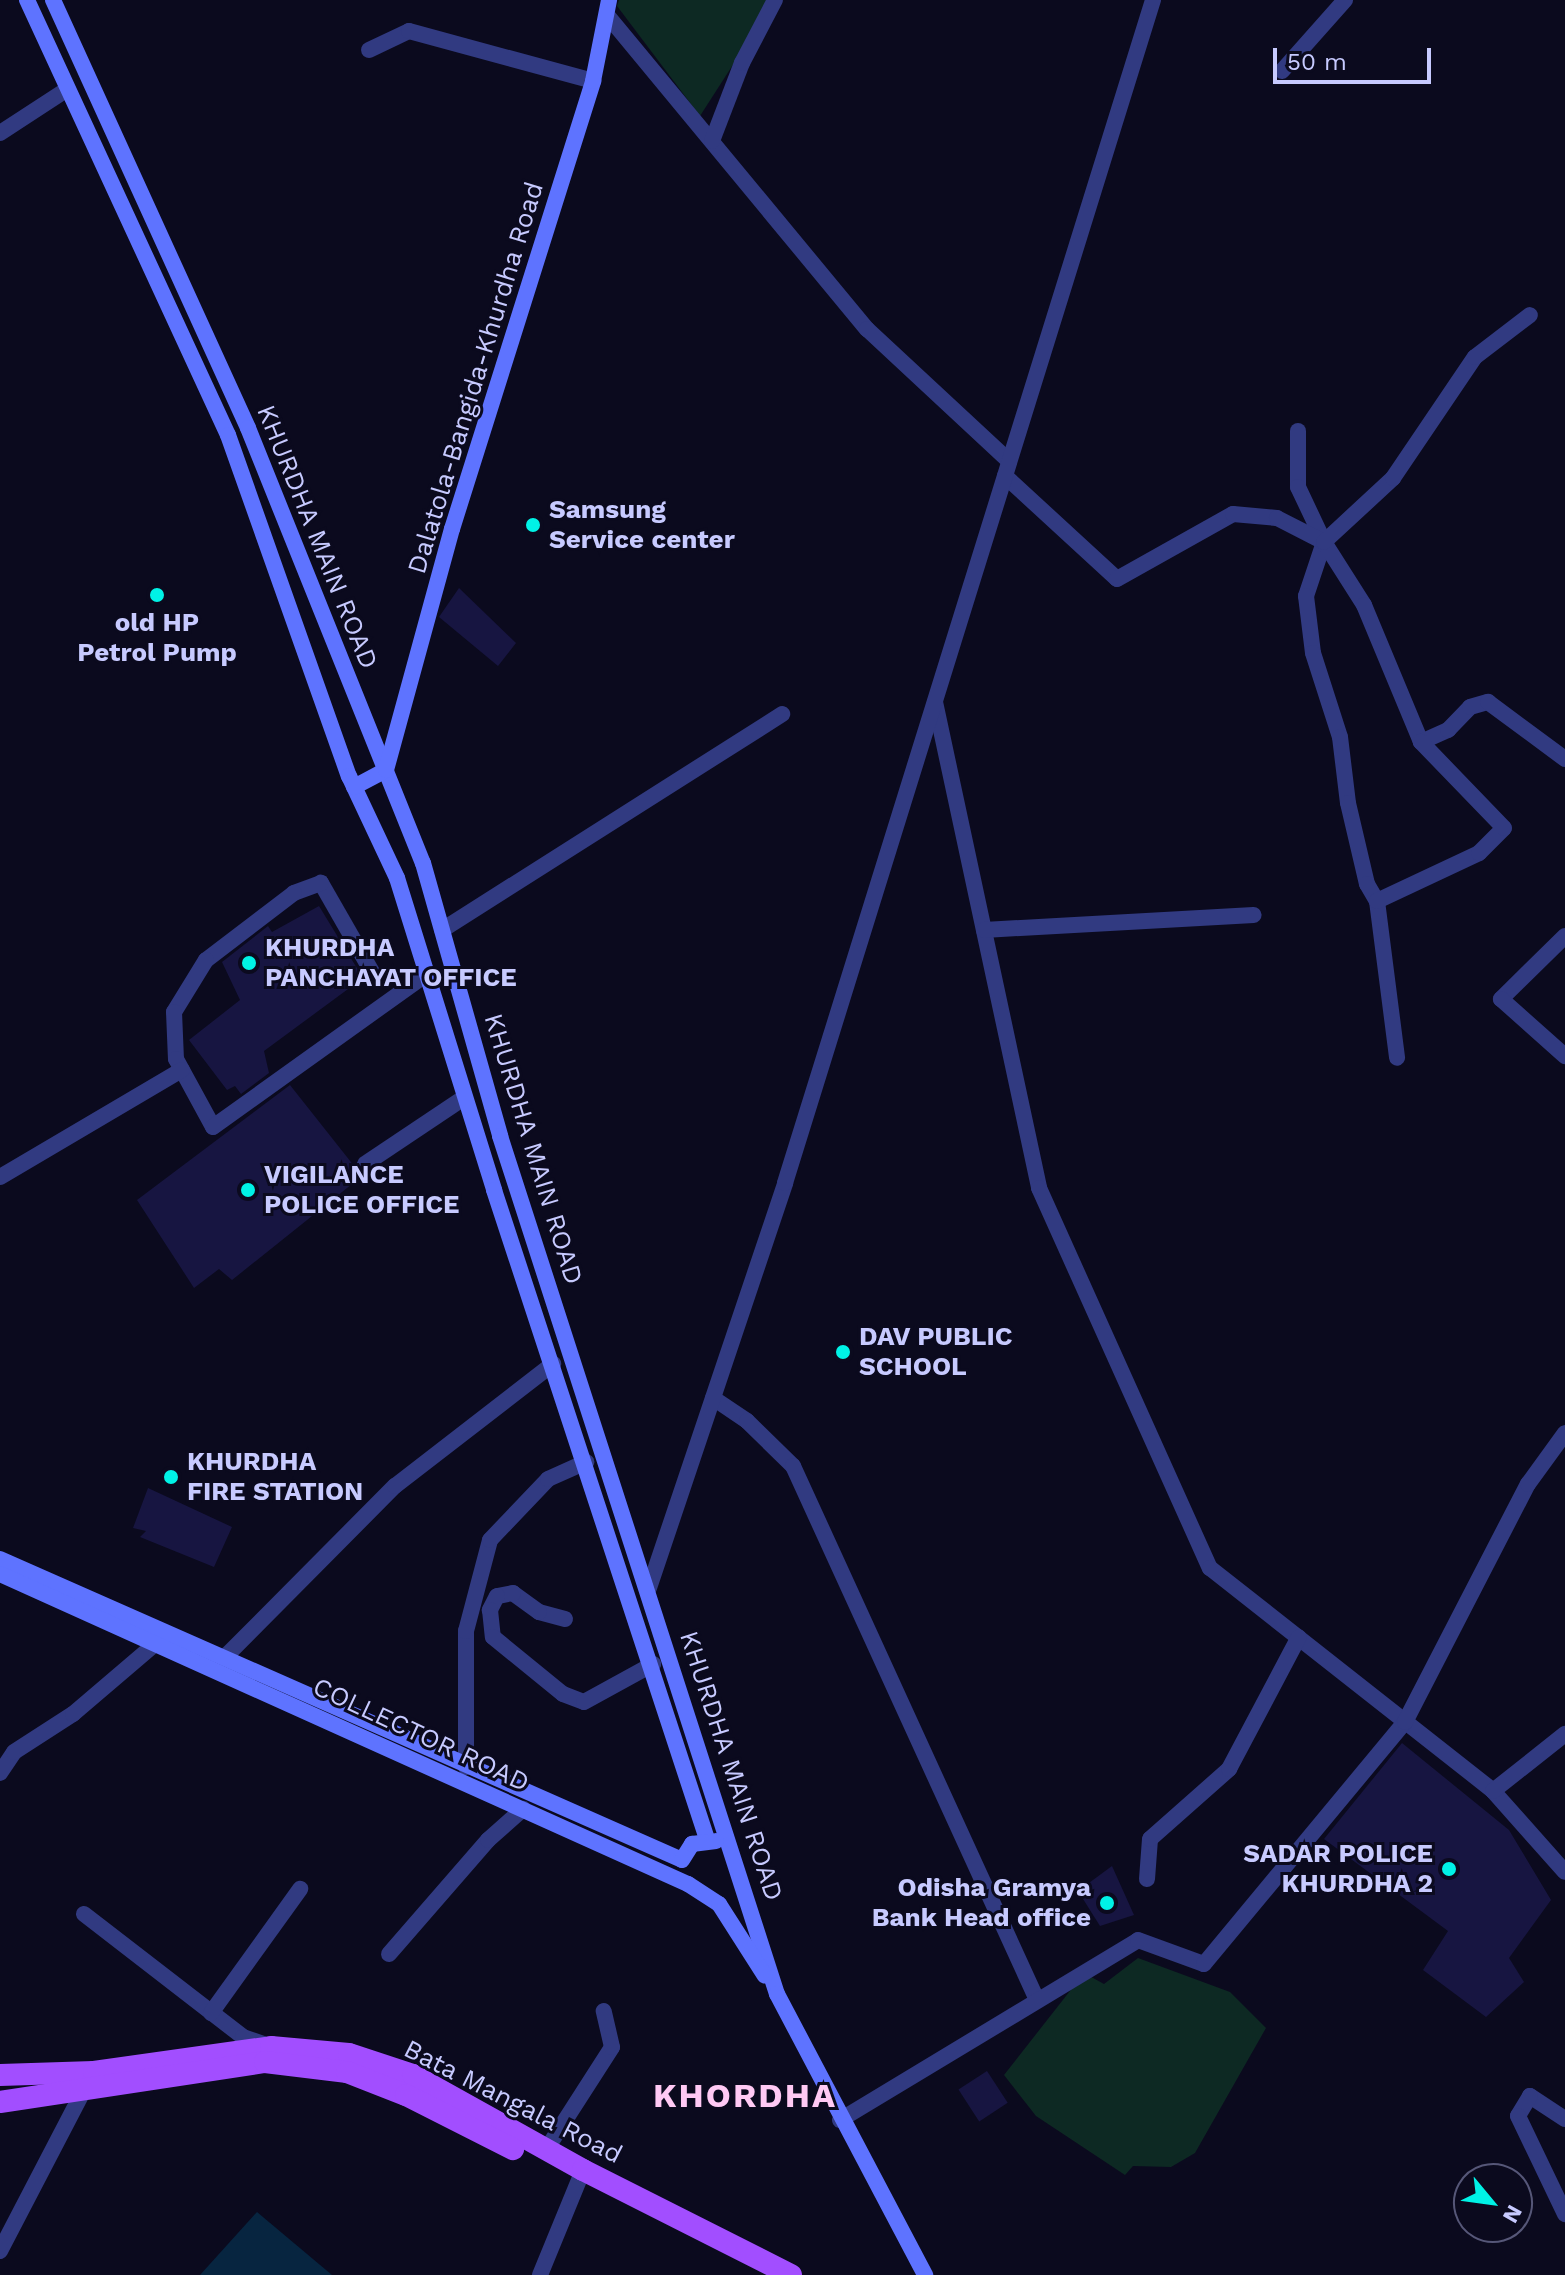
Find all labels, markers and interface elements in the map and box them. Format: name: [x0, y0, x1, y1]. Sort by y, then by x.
scale bar: [1277, 32, 1435, 82]
text: 50 m: [1287, 48, 1347, 76]
street label: Dalatola-Bangida-Khurdha Road: [401, 178, 551, 578]
street label: KHURDHA MAIN ROAD: [250, 400, 384, 674]
place label: Samsung Service center: [549, 494, 735, 556]
marker: Samsung Service center: [524, 516, 542, 534]
marker: old HP Petrol Pump: [148, 586, 166, 604]
place label: old HP Petrol Pump: [77, 607, 237, 668]
place label: KHURDHA PANCHAYAT OFFICE: [265, 932, 517, 994]
marker: KHURDHA PANCHAYAT OFFICE: [240, 954, 258, 972]
street label: KHURDHA MAIN ROAD: [477, 1009, 589, 1289]
place label: VIGILANCE POLICE OFFICE: [264, 1159, 459, 1220]
marker: VIGILANCE POLICE OFFICE: [239, 1181, 257, 1199]
place label: DAV PUBLIC SCHOOL: [859, 1321, 1013, 1382]
marker: DAV PUBLIC SCHOOL: [834, 1343, 852, 1361]
place label: KHURDHA FIRE STATION: [187, 1446, 363, 1508]
marker: KHURDHA FIRE STATION: [162, 1468, 180, 1486]
street label: KHURDHA MAIN ROAD: [672, 1627, 790, 1905]
street label: COLLECTOR ROAD: [308, 1671, 534, 1799]
place label: SADAR POLICE KHURDHA 2: [1243, 1838, 1433, 1900]
marker: SADAR POLICE KHURDHA 2: [1440, 1860, 1458, 1878]
place label: Odisha Gramya Bank Head office: [871, 1872, 1091, 1934]
marker: Odisha Gramya Bank Head office: [1098, 1894, 1116, 1912]
street label: Bata Mangala Road: [398, 2033, 628, 2171]
district label: KHORDHA: [653, 2076, 837, 2116]
north arrow: [1453, 2163, 1533, 2243]
text: N: [1498, 2201, 1528, 2227]

